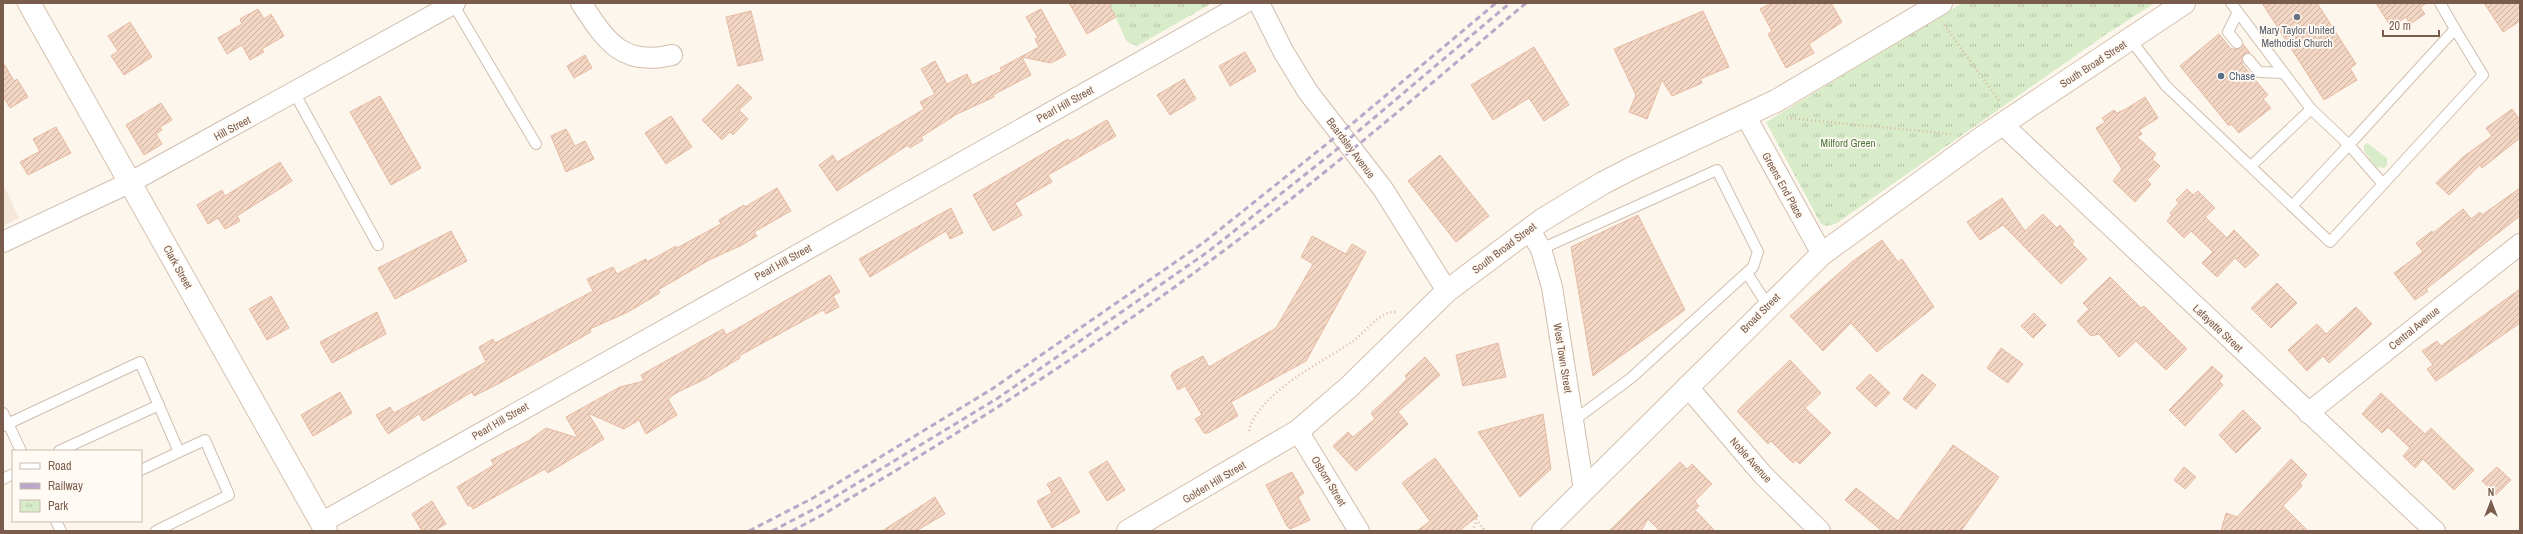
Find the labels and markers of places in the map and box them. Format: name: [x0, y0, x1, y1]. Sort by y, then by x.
marker: Mary Taylor United Methodist Church: [2292, 12, 2302, 22]
place label: Mary Taylor United Methodist Church: [2259, 23, 2335, 50]
place label: Chase: [2229, 69, 2255, 83]
marker: Chase: [2216, 71, 2226, 81]

